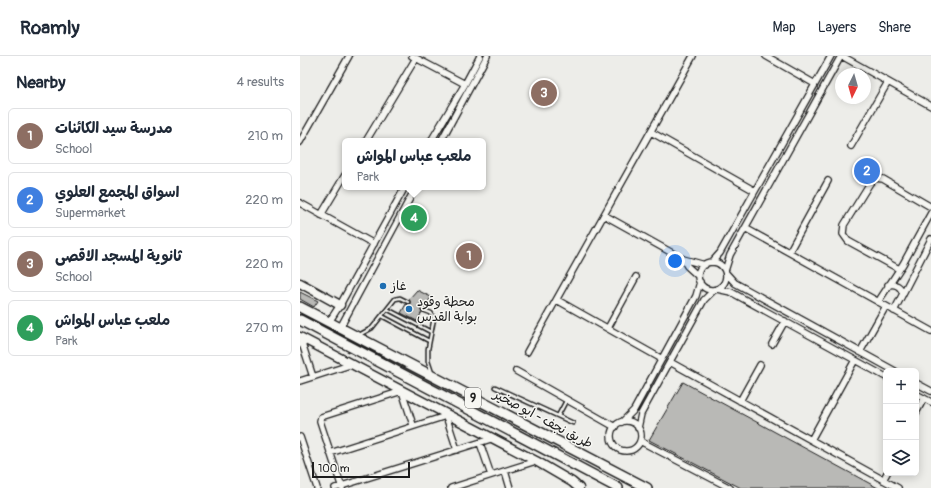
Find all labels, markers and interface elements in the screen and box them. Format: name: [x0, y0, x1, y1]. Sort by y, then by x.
text: Roamly: [20, 16, 80, 40]
text: Map: [773, 19, 796, 36]
text: Layers: [818, 19, 856, 36]
text: Share: [878, 19, 911, 36]
north arrow: [835, 68, 871, 104]
text: Nearby: [16, 72, 65, 93]
text: 4 results: [237, 74, 284, 90]
pin: 3: [531, 78, 557, 108]
text: مدرسة سيد الكائنات: [55, 119, 173, 138]
text: 1: [27, 128, 33, 144]
text: 210 m: [247, 128, 283, 144]
popup: [342, 138, 486, 190]
text: School: [55, 141, 92, 157]
text: ملعب عباس المواش: [356, 147, 472, 166]
pin: 2: [854, 156, 880, 186]
text: Park: [356, 169, 379, 185]
text: اسواق المجمع العلوي: [55, 183, 179, 202]
text: 2: [26, 192, 34, 208]
text: 220 m: [245, 192, 283, 208]
pin: 4: [401, 203, 427, 233]
text: Supermarket: [55, 205, 126, 221]
pin: 1: [456, 241, 482, 271]
text: ثانوية المسجد الاقصى: [55, 247, 182, 266]
your location: [665, 251, 685, 271]
text: 3: [26, 256, 34, 272]
text: 220 m: [245, 256, 283, 272]
text: School: [55, 269, 92, 285]
place label: غاز: [390, 278, 406, 294]
marker: غاز: [378, 281, 388, 291]
place label: محطة وقود بوابة القدس: [417, 294, 477, 325]
marker: محطة وقود بوابة القدس: [404, 304, 414, 314]
text: ملعب عباس المواش: [55, 311, 170, 330]
text: 4: [26, 320, 34, 336]
text: 270 m: [246, 320, 283, 336]
text: Park: [55, 333, 78, 349]
map controls: [883, 368, 919, 476]
button: +: [883, 368, 919, 404]
street label: طريق نجف - ابو صخير: [490, 386, 595, 452]
road number: 9: [465, 388, 481, 408]
button: −: [883, 404, 919, 440]
button: layers: [883, 440, 919, 476]
scale bar: [312, 460, 410, 479]
text: 100 m: [318, 462, 349, 475]

